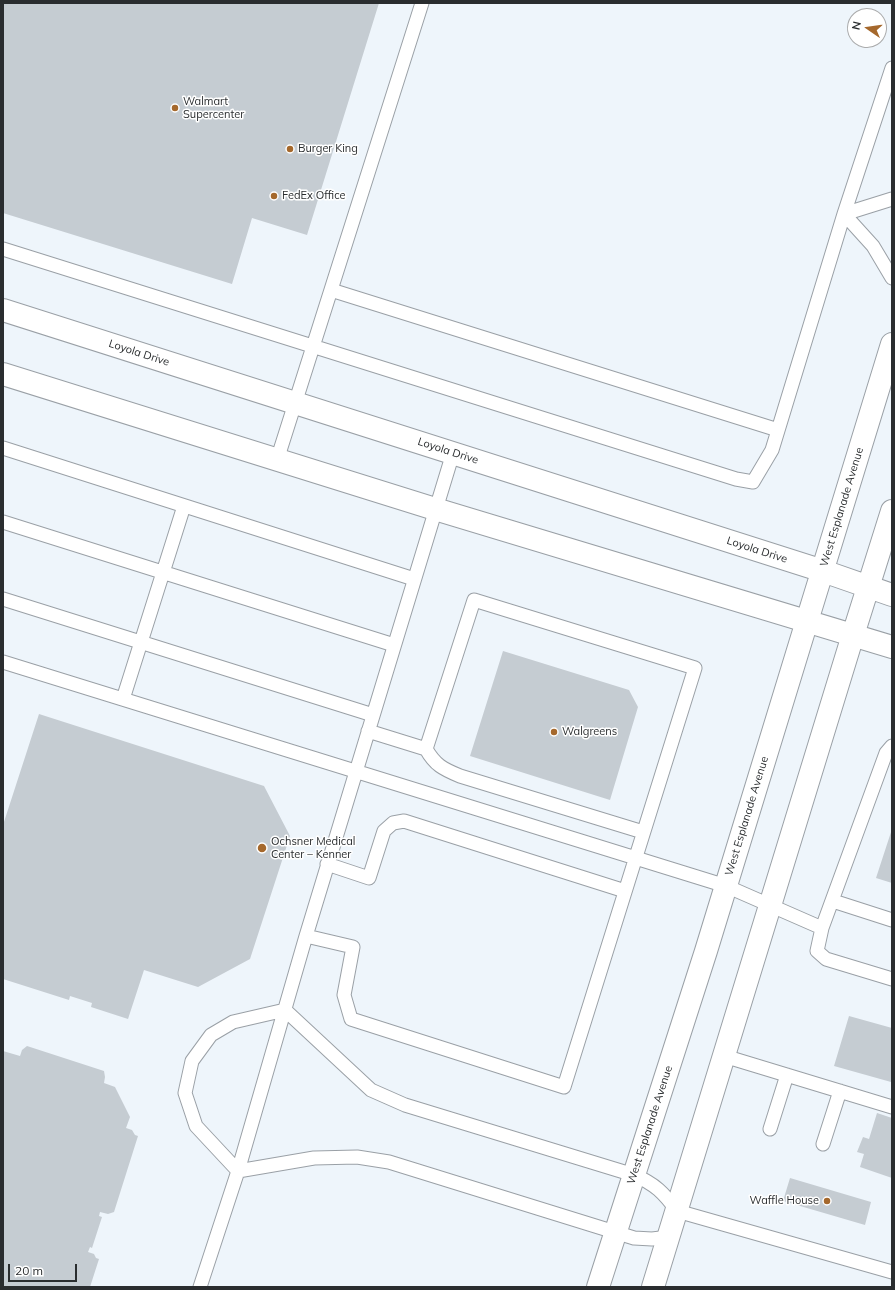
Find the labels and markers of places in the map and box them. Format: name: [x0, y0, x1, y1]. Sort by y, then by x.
place label: Walmart Supercenter: [183, 95, 244, 121]
marker: Walmart Supercenter: [170, 103, 180, 113]
place label: Burger King: [298, 142, 358, 156]
marker: Burger King: [285, 144, 295, 154]
place label: FedEx Office: [282, 189, 345, 203]
marker: FedEx Office: [269, 191, 279, 201]
place label: Walgreens: [562, 725, 617, 739]
marker: Walgreens: [549, 727, 559, 737]
place label: Ochsner Medical Center – Kenner: [271, 835, 355, 861]
marker: Ochsner Medical Center – Kenner: [256, 842, 268, 854]
place label: Waffle House: [750, 1194, 819, 1208]
marker: Waffle House: [822, 1196, 832, 1206]

